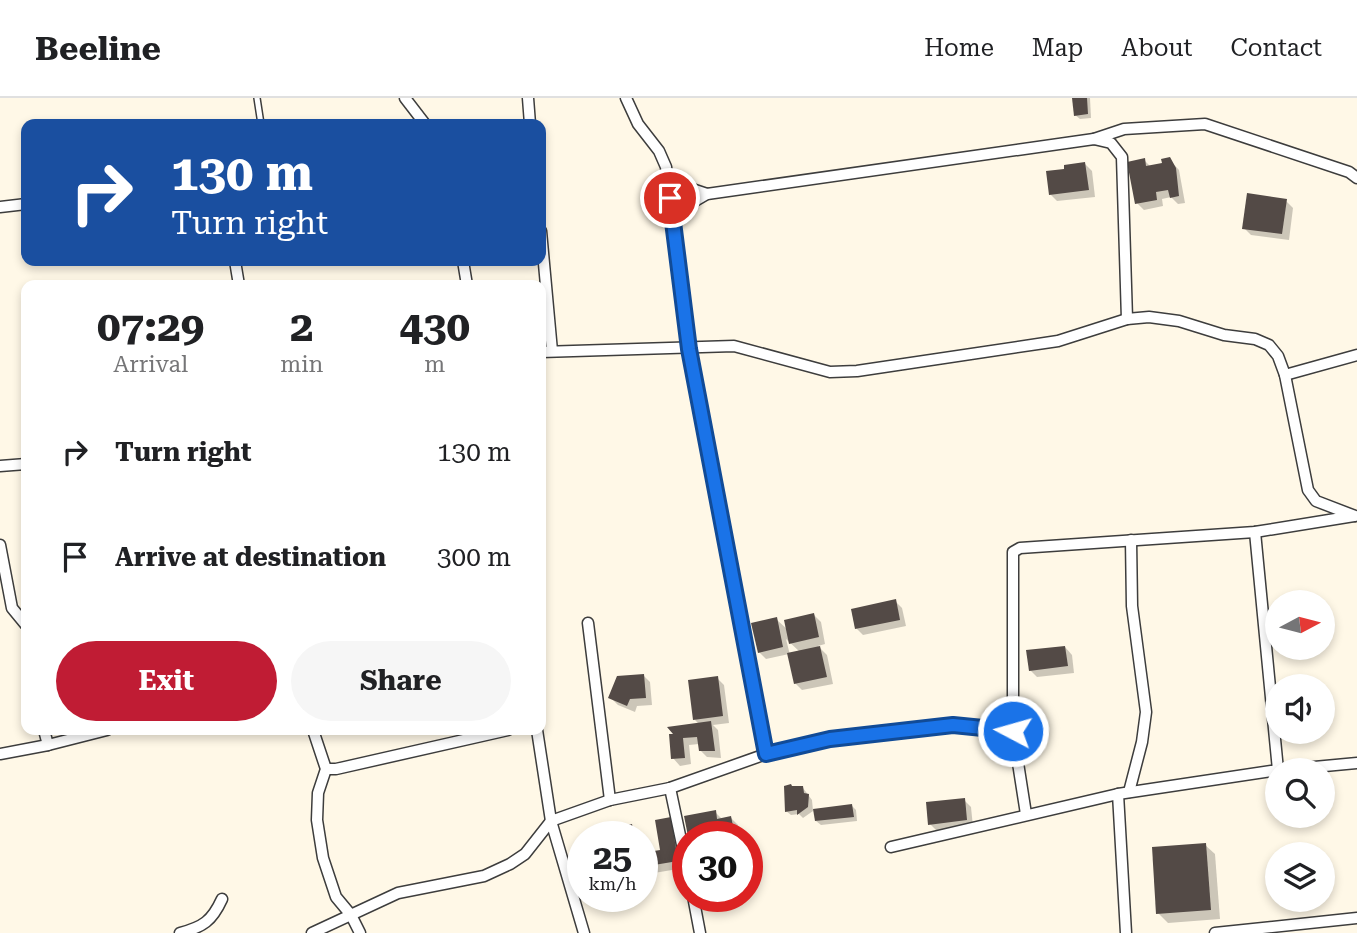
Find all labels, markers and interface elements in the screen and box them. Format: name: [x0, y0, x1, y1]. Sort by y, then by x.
text: Beeline: [35, 29, 161, 68]
text: Home: [924, 34, 994, 62]
text: Map: [1032, 34, 1083, 62]
text: About: [1121, 34, 1192, 62]
text: Contact: [1230, 34, 1322, 62]
text: 130 m: [171, 145, 313, 202]
icon: right: [56, 147, 147, 238]
pin: [640, 168, 700, 228]
icon: arrive: [651, 179, 689, 217]
text: Turn right: [171, 204, 328, 242]
text: 07:29: [97, 302, 204, 351]
text: 2: [290, 302, 314, 351]
text: 430: [399, 302, 470, 351]
text: Arrival: [113, 351, 188, 378]
text: min: [280, 351, 323, 378]
text: m: [424, 351, 445, 378]
icon: right: [56, 433, 94, 471]
text: Turn right: [115, 437, 251, 467]
text: 130 m: [437, 437, 511, 467]
icon: arrive: [56, 538, 94, 576]
text: Arrive at destination: [115, 542, 386, 572]
text: 300 m: [437, 542, 511, 572]
north arrow: [1265, 590, 1335, 660]
map controls: [1265, 590, 1335, 912]
button: Exit: [56, 641, 277, 721]
button: Share: [291, 641, 511, 721]
button: sound: [1265, 674, 1335, 744]
position arrow: [976, 694, 1050, 768]
button: search: [1265, 758, 1335, 828]
speed limit sign: 30: [672, 821, 763, 912]
text: 25: [593, 837, 632, 878]
button: layers: [1265, 842, 1335, 912]
text: km/h: [588, 873, 637, 894]

